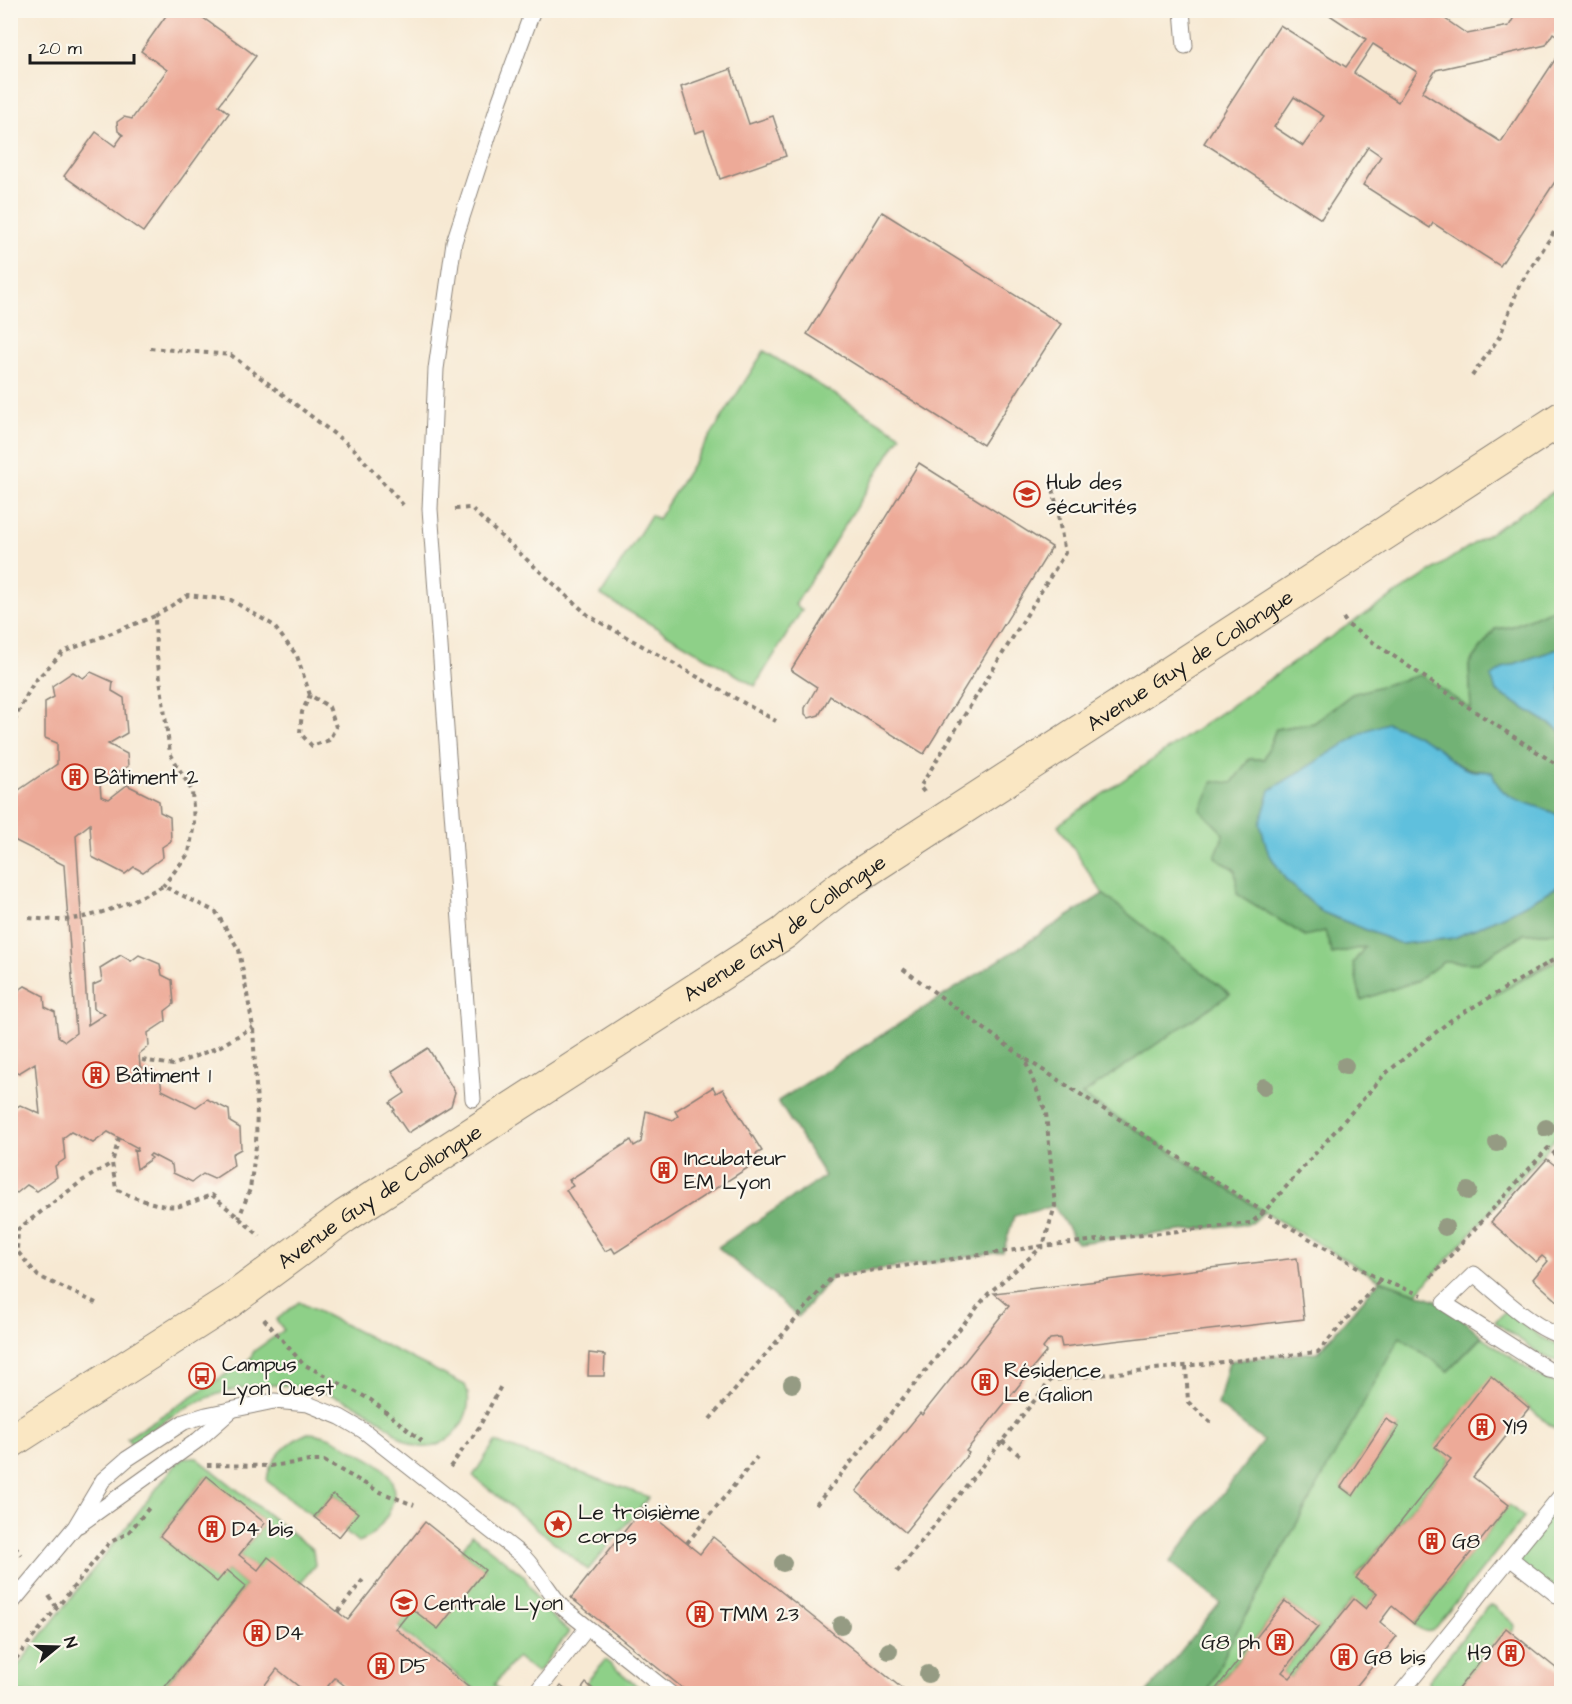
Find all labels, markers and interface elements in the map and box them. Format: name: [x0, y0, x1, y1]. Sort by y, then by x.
scale bar: [30, 27, 134, 65]
text: 20 m: [39, 36, 82, 61]
place label: Hub des sécurités: [1046, 468, 1137, 521]
school or university icon: Hub des sécurités: [1012, 479, 1042, 509]
street label: Avenue Guy de Collongue: [1081, 583, 1299, 738]
building icon: Bâtiment 2: [60, 762, 90, 792]
place label: Bâtiment 2: [94, 763, 198, 792]
street label: Avenue Guy de Collongue: [678, 848, 892, 1009]
building icon: Bâtiment 1: [81, 1060, 111, 1090]
place label: Bâtiment 1: [116, 1061, 211, 1090]
street label: Avenue Guy de Collongue: [272, 1117, 488, 1276]
place label: Incubateur EM Lyon: [684, 1144, 787, 1199]
building icon: Incubateur EM Lyon: [649, 1155, 679, 1185]
place label: Campus Lyon Ouest: [222, 1350, 334, 1405]
place label: Résidence Le Galion: [1004, 1356, 1101, 1409]
bus stop icon: Campus Lyon Ouest: [187, 1361, 217, 1391]
building icon: Résidence Le Galion: [970, 1367, 1000, 1397]
building icon: Y19: [1467, 1412, 1497, 1442]
place label: Y19: [1502, 1413, 1528, 1442]
place label: Le troisième corps: [578, 1498, 700, 1552]
place icon: Le troisième corps: [543, 1509, 573, 1539]
building icon: D4 bis: [197, 1514, 227, 1544]
place label: D4 bis: [232, 1515, 294, 1544]
building icon: G8: [1417, 1526, 1447, 1556]
place label: G8: [1452, 1527, 1481, 1556]
school or university icon: Centrale Lyon: [389, 1588, 419, 1618]
place label: Centrale Lyon: [424, 1589, 563, 1620]
building icon: TMM 23: [685, 1599, 715, 1629]
place label: TMM 23: [720, 1600, 799, 1629]
north arrow: [27, 1617, 87, 1677]
building icon: D4: [242, 1618, 272, 1648]
place label: D4: [276, 1619, 304, 1648]
building icon: G8 ph: [1265, 1627, 1295, 1657]
place label: G8 ph: [1201, 1628, 1261, 1658]
text: N: [58, 1634, 82, 1651]
building icon: H9: [1496, 1638, 1526, 1668]
place label: H9: [1467, 1639, 1492, 1668]
building icon: G8 bis: [1329, 1642, 1359, 1672]
place label: G8 bis: [1364, 1643, 1426, 1672]
building icon: D5: [366, 1651, 396, 1681]
place label: D5: [400, 1652, 429, 1681]

